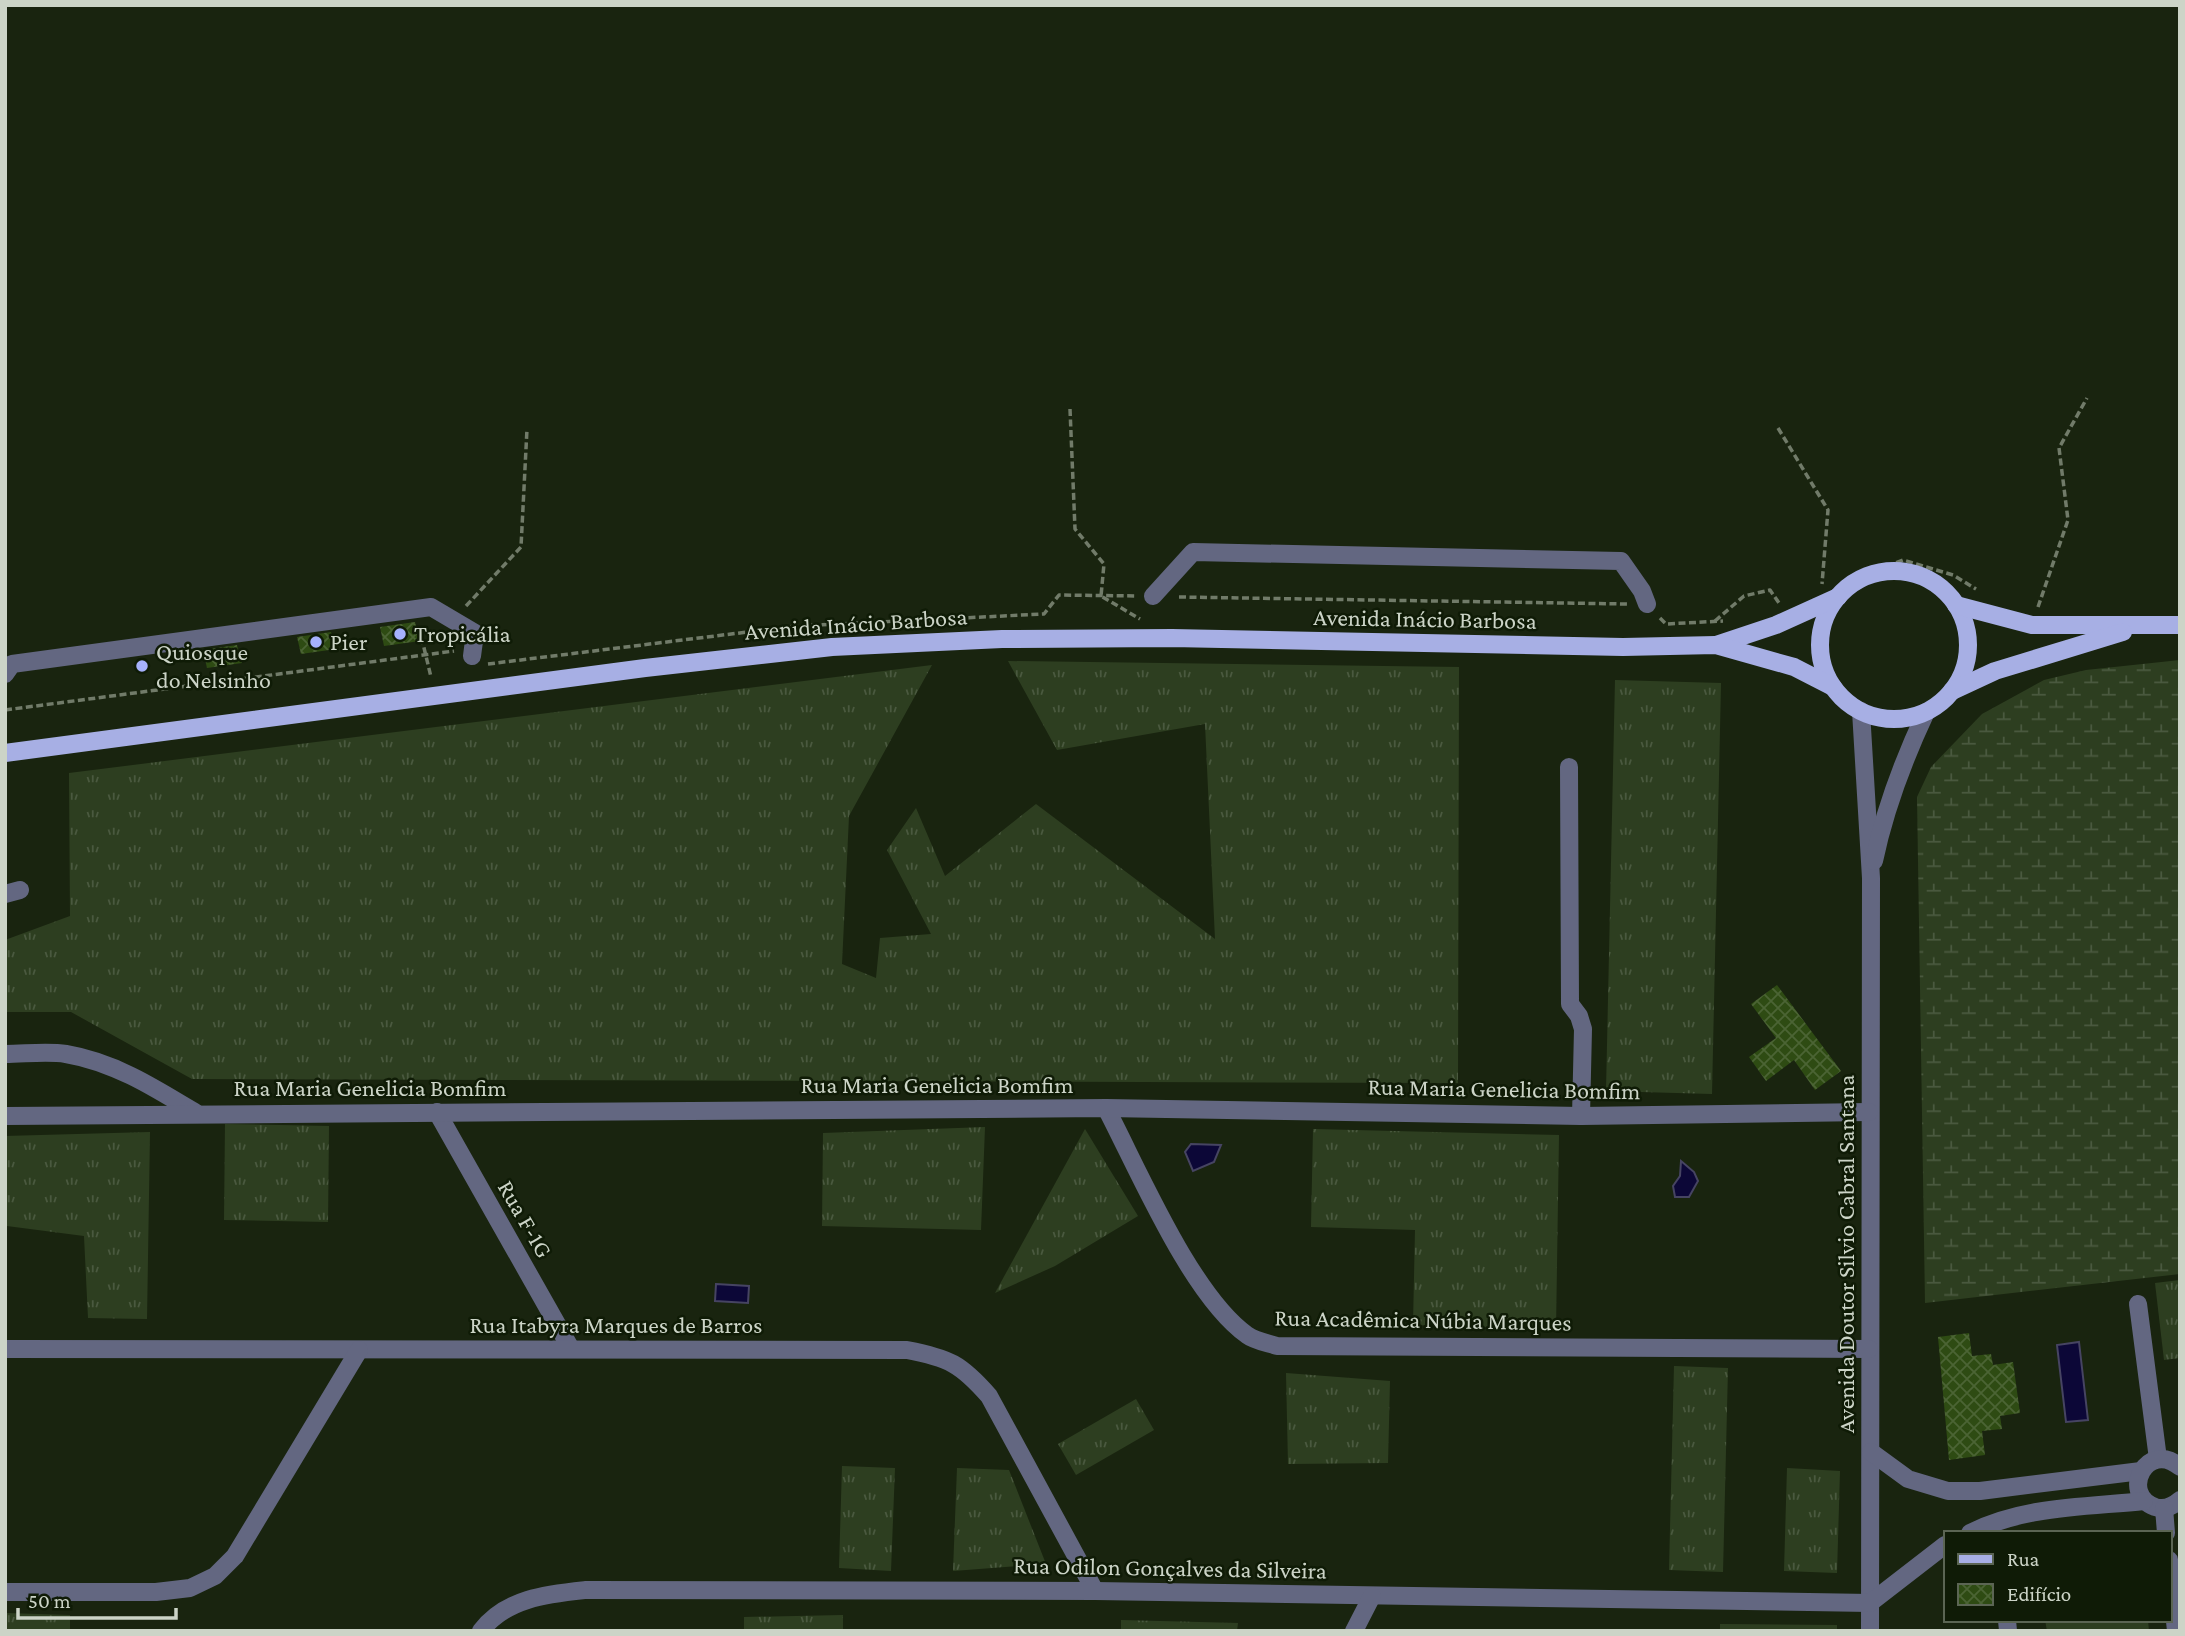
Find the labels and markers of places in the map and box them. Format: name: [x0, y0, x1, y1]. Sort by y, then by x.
place label: Tropicália: [414, 620, 511, 647]
marker: Tropicália: [392, 626, 408, 642]
place label: Pier: [330, 628, 368, 655]
marker: Pier: [308, 634, 324, 650]
place label: Quiosque do Nelsinho: [156, 638, 271, 693]
marker: Quiosque do Nelsinho: [134, 658, 150, 674]

